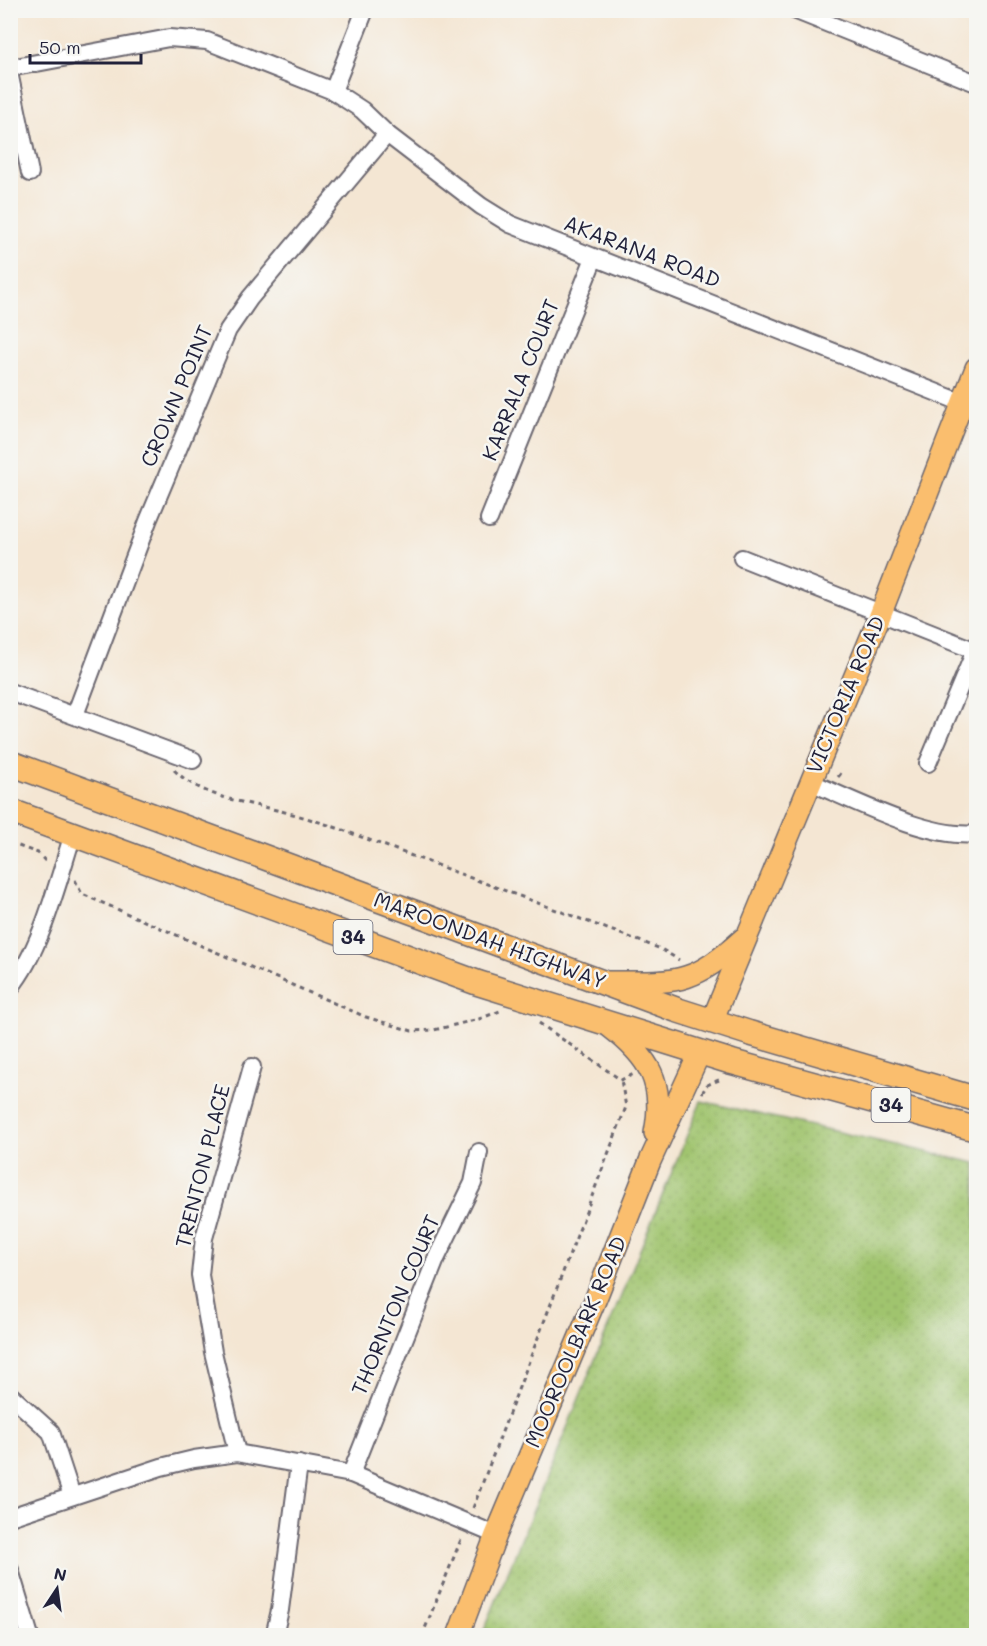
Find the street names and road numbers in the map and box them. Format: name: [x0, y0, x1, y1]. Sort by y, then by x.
street label: AKARANA ROAD: [560, 208, 725, 293]
street label: KARRALA COURT: [475, 295, 564, 464]
street label: CROWN POINT: [134, 320, 218, 470]
street label: VICTORIA ROAD: [799, 611, 890, 777]
street label: MAROONDAH HIGHWAY: [371, 885, 611, 994]
road number: 34: [334, 920, 372, 954]
street label: TRENTON PLACE: [168, 1081, 235, 1250]
road number: 34: [872, 1088, 910, 1122]
street label: THORNTON COURT: [344, 1210, 445, 1399]
street label: MOOROOLBARK ROAD: [518, 1232, 631, 1451]

